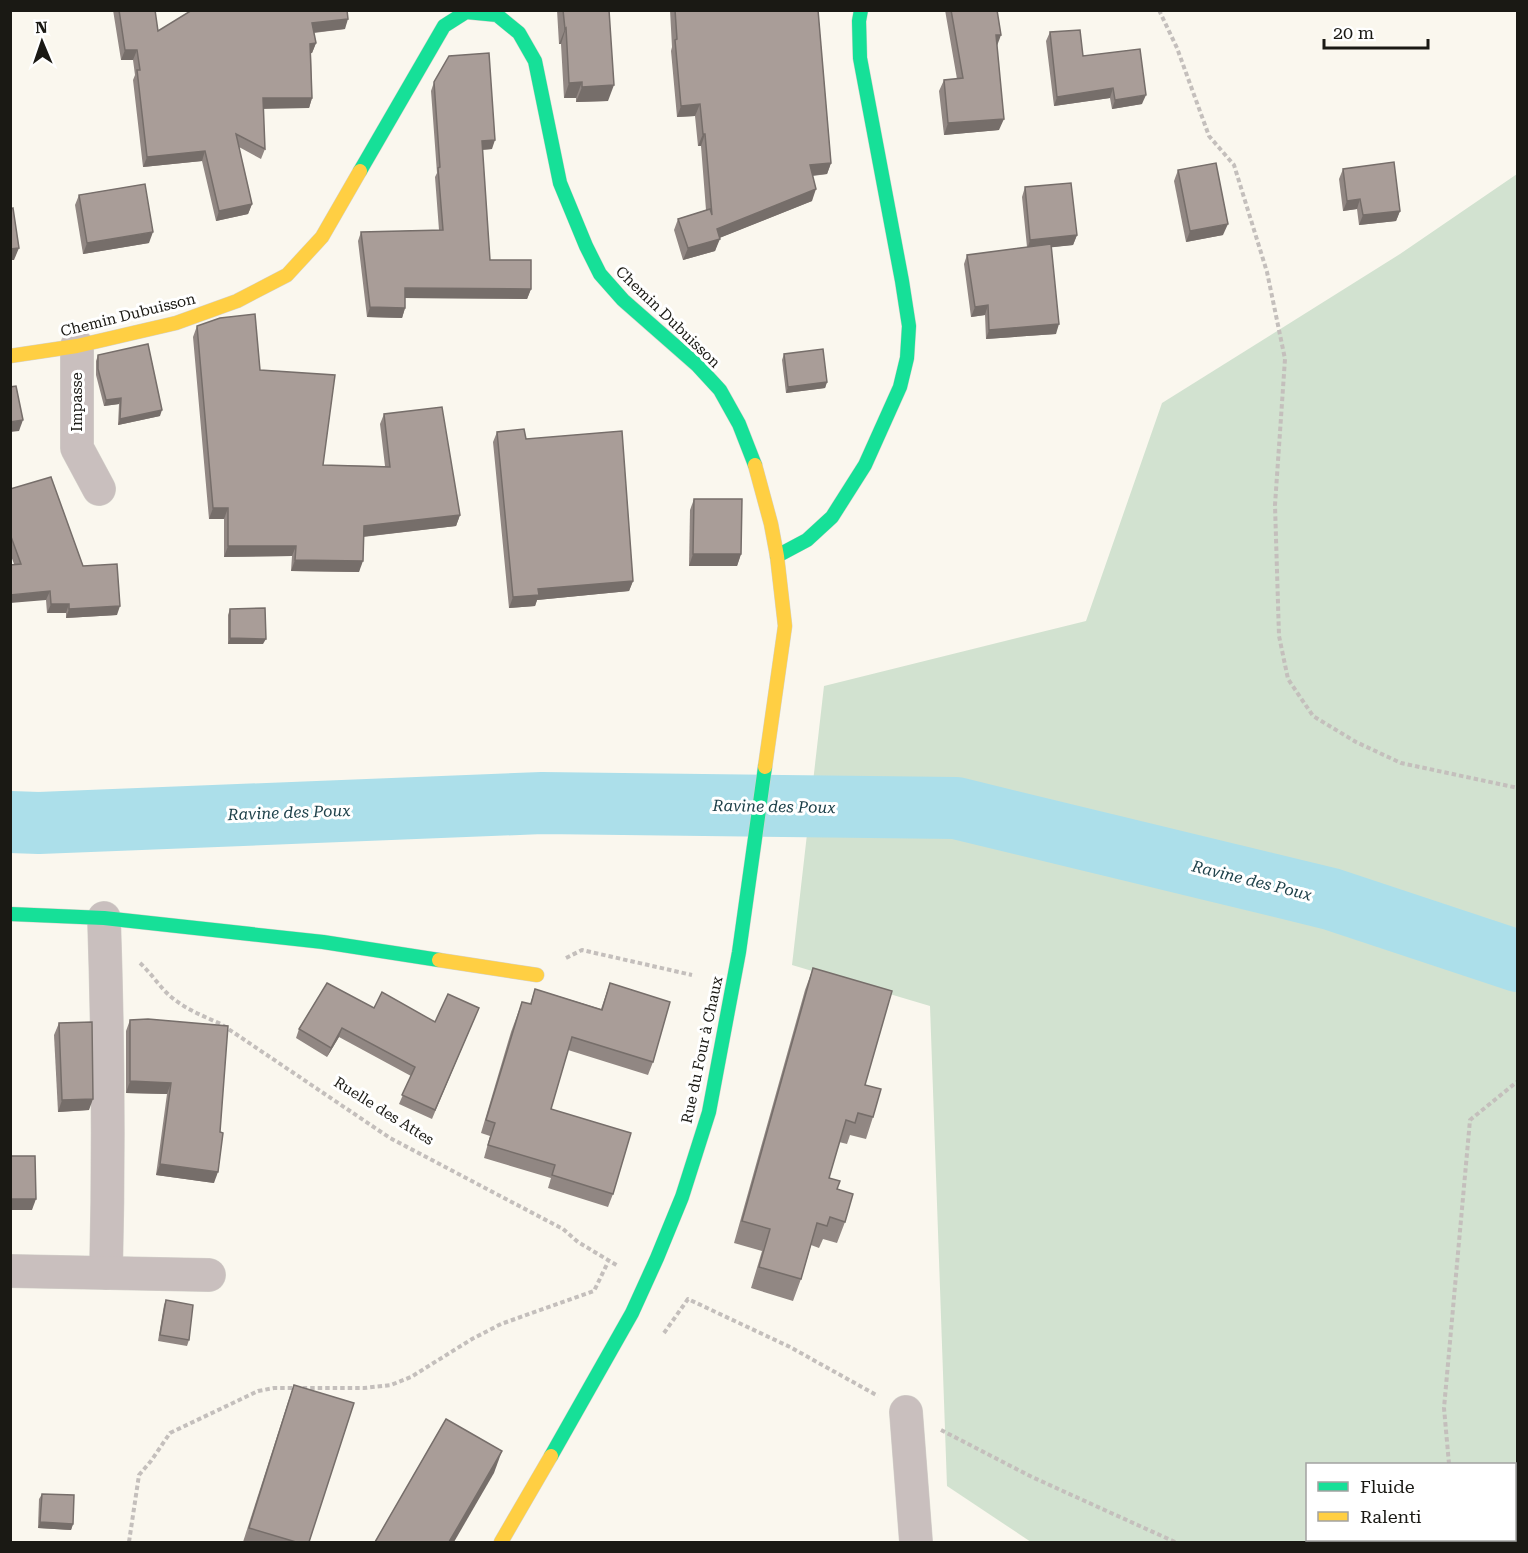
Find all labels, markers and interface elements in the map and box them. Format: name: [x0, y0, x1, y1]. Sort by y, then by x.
north arrow: [12, 12, 72, 72]
scale bar: [1324, 12, 1428, 50]
text: N: [35, 18, 48, 37]
text: 20 m: [1333, 22, 1374, 43]
street label: Chemin Dubuisson: [612, 262, 724, 372]
street label: Chemin Dubuisson: [59, 289, 198, 340]
street label: Impasse: [68, 372, 86, 432]
water label: Ravine des Poux: [711, 796, 836, 817]
water label: Ravine des Poux: [226, 801, 351, 824]
water label: Ravine des Poux: [1189, 856, 1314, 905]
street label: Rue du Four à Chaux: [678, 975, 726, 1125]
street label: Ruelle des Attes: [331, 1073, 437, 1149]
legend: [1306, 1463, 1516, 1541]
text: Fluide: [1360, 1476, 1415, 1497]
text: Ralenti: [1360, 1506, 1422, 1527]

